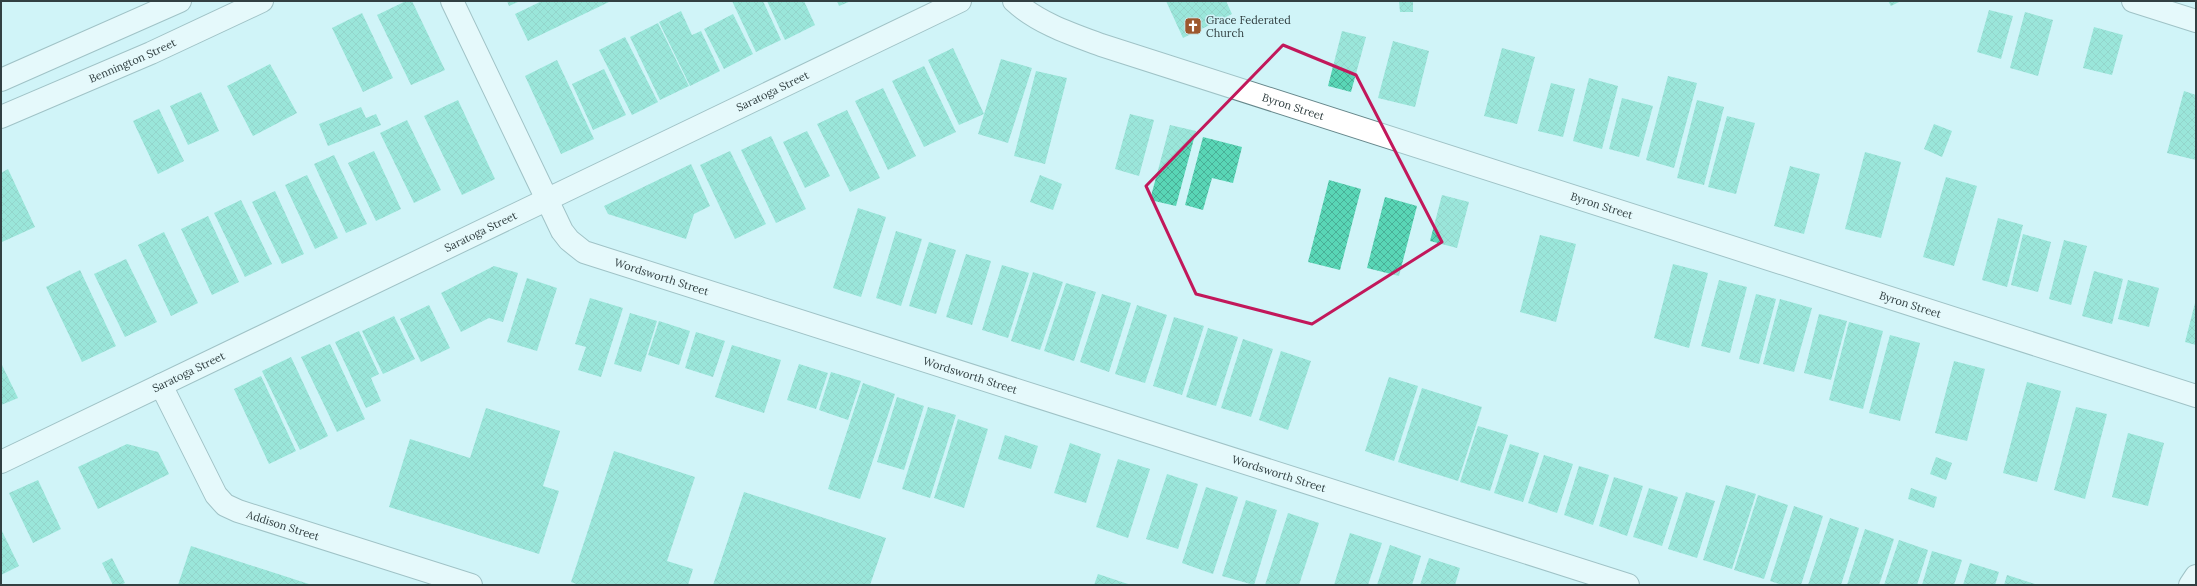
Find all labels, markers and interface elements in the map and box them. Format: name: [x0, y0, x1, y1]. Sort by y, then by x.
place label: Grace Federated Church: [1206, 13, 1291, 40]
church icon: Grace Federated Church: [1183, 16, 1203, 36]
street label: Bennington Street: [87, 35, 179, 86]
street label: Saratoga Street: [734, 67, 812, 115]
street label: Byron Street: [1260, 90, 1327, 123]
street label: Byron Street: [1569, 189, 1635, 222]
street label: Saratoga Street: [442, 208, 520, 255]
street label: Wordsworth Street: [613, 255, 711, 299]
street label: Byron Street: [1877, 288, 1944, 321]
street label: Saratoga Street: [150, 348, 228, 395]
street label: Wordsworth Street: [921, 354, 1020, 397]
street label: Wordsworth Street: [1230, 452, 1329, 495]
street label: Addison Street: [244, 507, 322, 544]

